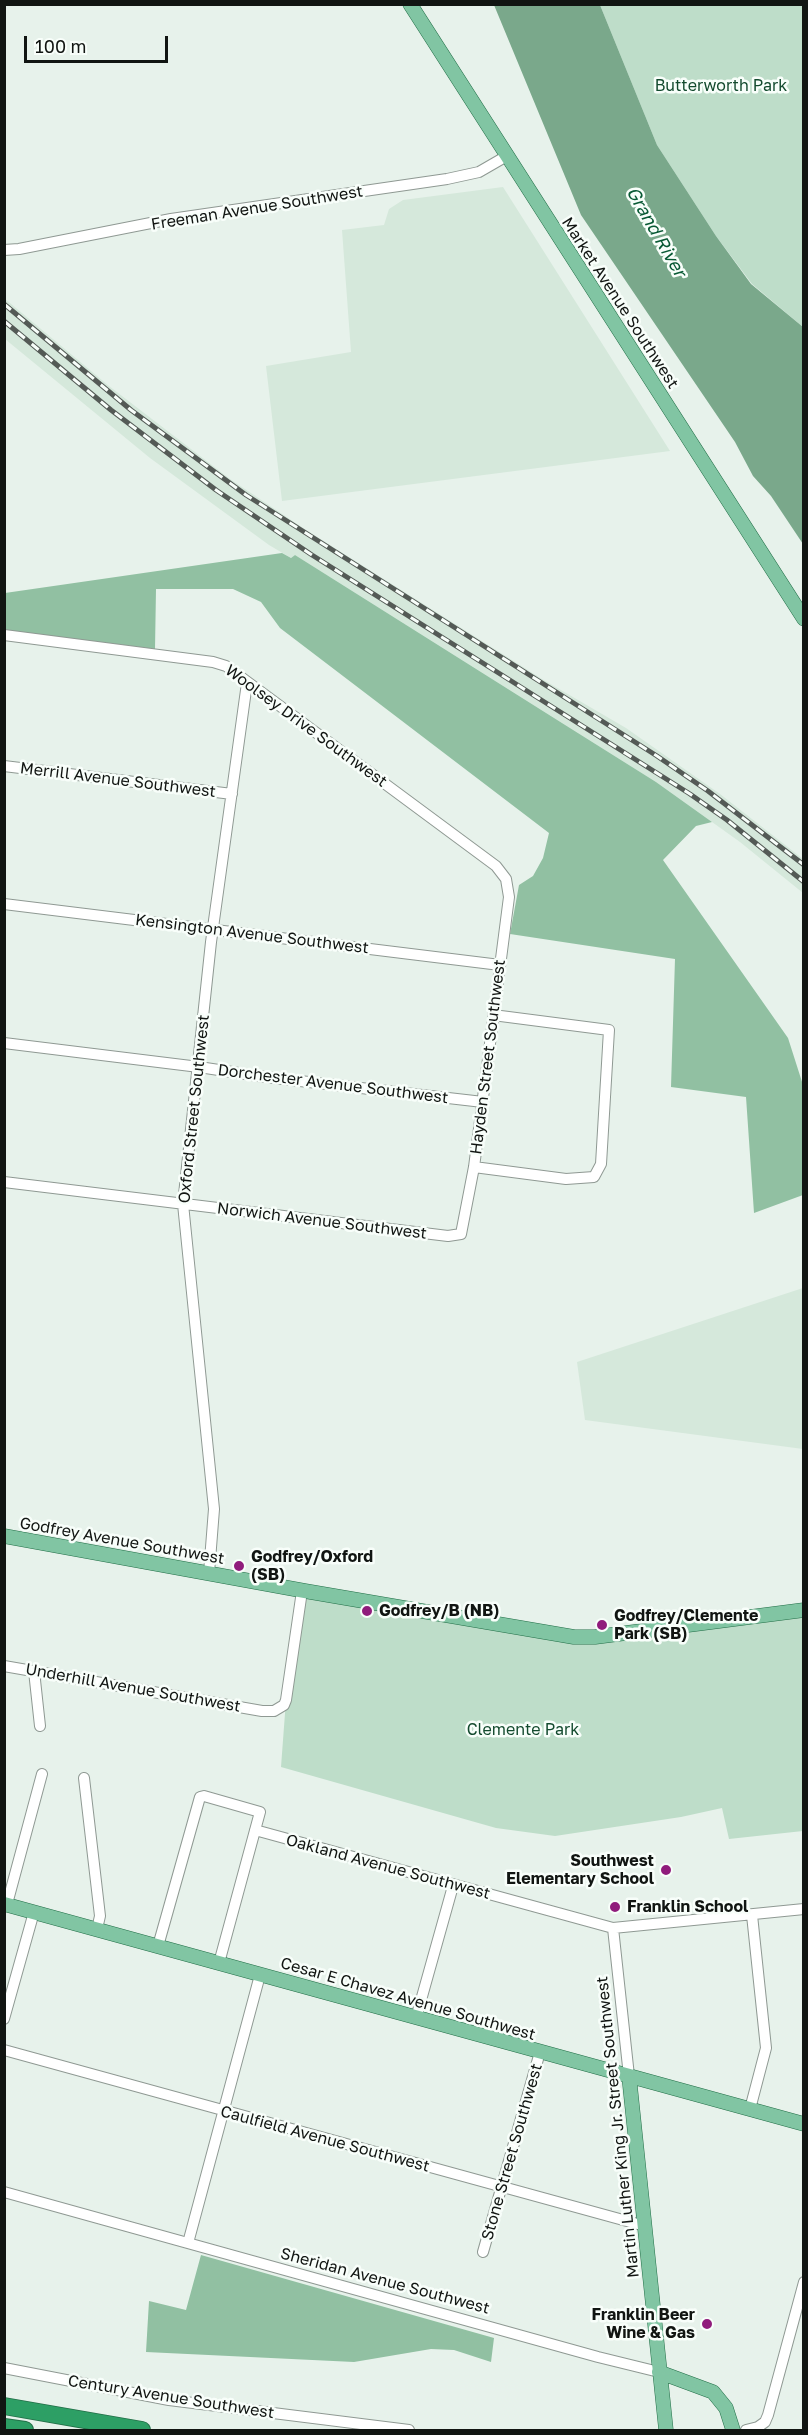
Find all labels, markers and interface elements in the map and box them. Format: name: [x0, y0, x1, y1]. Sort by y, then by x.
scale bar: [27, 24, 171, 62]
text: 100 m: [35, 35, 86, 57]
park label: Butterworth Park: [655, 76, 787, 96]
street label: Freeman Avenue Southwest: [150, 182, 364, 234]
water label: Grand River: [622, 183, 690, 281]
street label: Market Avenue Southwest: [557, 214, 683, 392]
street label: Woolsey Drive Southwest: [221, 661, 391, 791]
street label: Merrill Avenue Southwest: [19, 758, 217, 802]
street label: Kensington Avenue Southwest: [134, 910, 370, 958]
street label: Hayden Street Southwest: [467, 958, 509, 1156]
street label: Oxford Street Southwest: [175, 1014, 213, 1204]
street label: Dorchester Avenue Southwest: [217, 1060, 449, 1108]
street label: Norwich Avenue Southwest: [216, 1199, 428, 1243]
street label: Godfrey Avenue Southwest: [18, 1514, 226, 1568]
place label: Godfrey/Oxford (SB): [251, 1547, 373, 1585]
marker: Godfrey/Oxford (SB): [232, 1559, 246, 1573]
place label: Godfrey/B (NB): [379, 1601, 499, 1621]
marker: Godfrey/B (NB): [360, 1604, 374, 1618]
place label: Godfrey/Clemente Park (SB): [614, 1606, 758, 1644]
marker: Godfrey/Clemente Park (SB): [595, 1618, 609, 1632]
street label: Underhill Avenue Southwest: [24, 1660, 242, 1716]
park label: Clemente Park: [467, 1720, 579, 1740]
street label: Oakland Avenue Southwest: [284, 1830, 492, 1904]
place label: Southwest Elementary School: [506, 1851, 654, 1889]
marker: Southwest Elementary School: [659, 1863, 673, 1877]
place label: Franklin School: [627, 1897, 748, 1917]
marker: Franklin School: [608, 1900, 622, 1914]
street label: Cesar E Chavez Avenue Southwest: [278, 1953, 538, 2045]
street label: Martin Luther King Jr. Street Southwest: [593, 1975, 643, 2279]
street label: Stone Street Southwest: [478, 2061, 546, 2243]
street label: Caulfield Avenue Southwest: [218, 2102, 432, 2176]
street label: Sheridan Avenue Southwest: [278, 2244, 492, 2318]
place label: Franklin Beer Wine & Gas: [591, 2305, 695, 2343]
marker: Franklin Beer Wine & Gas: [700, 2317, 714, 2331]
street label: Century Avenue Southwest: [66, 2371, 276, 2423]

